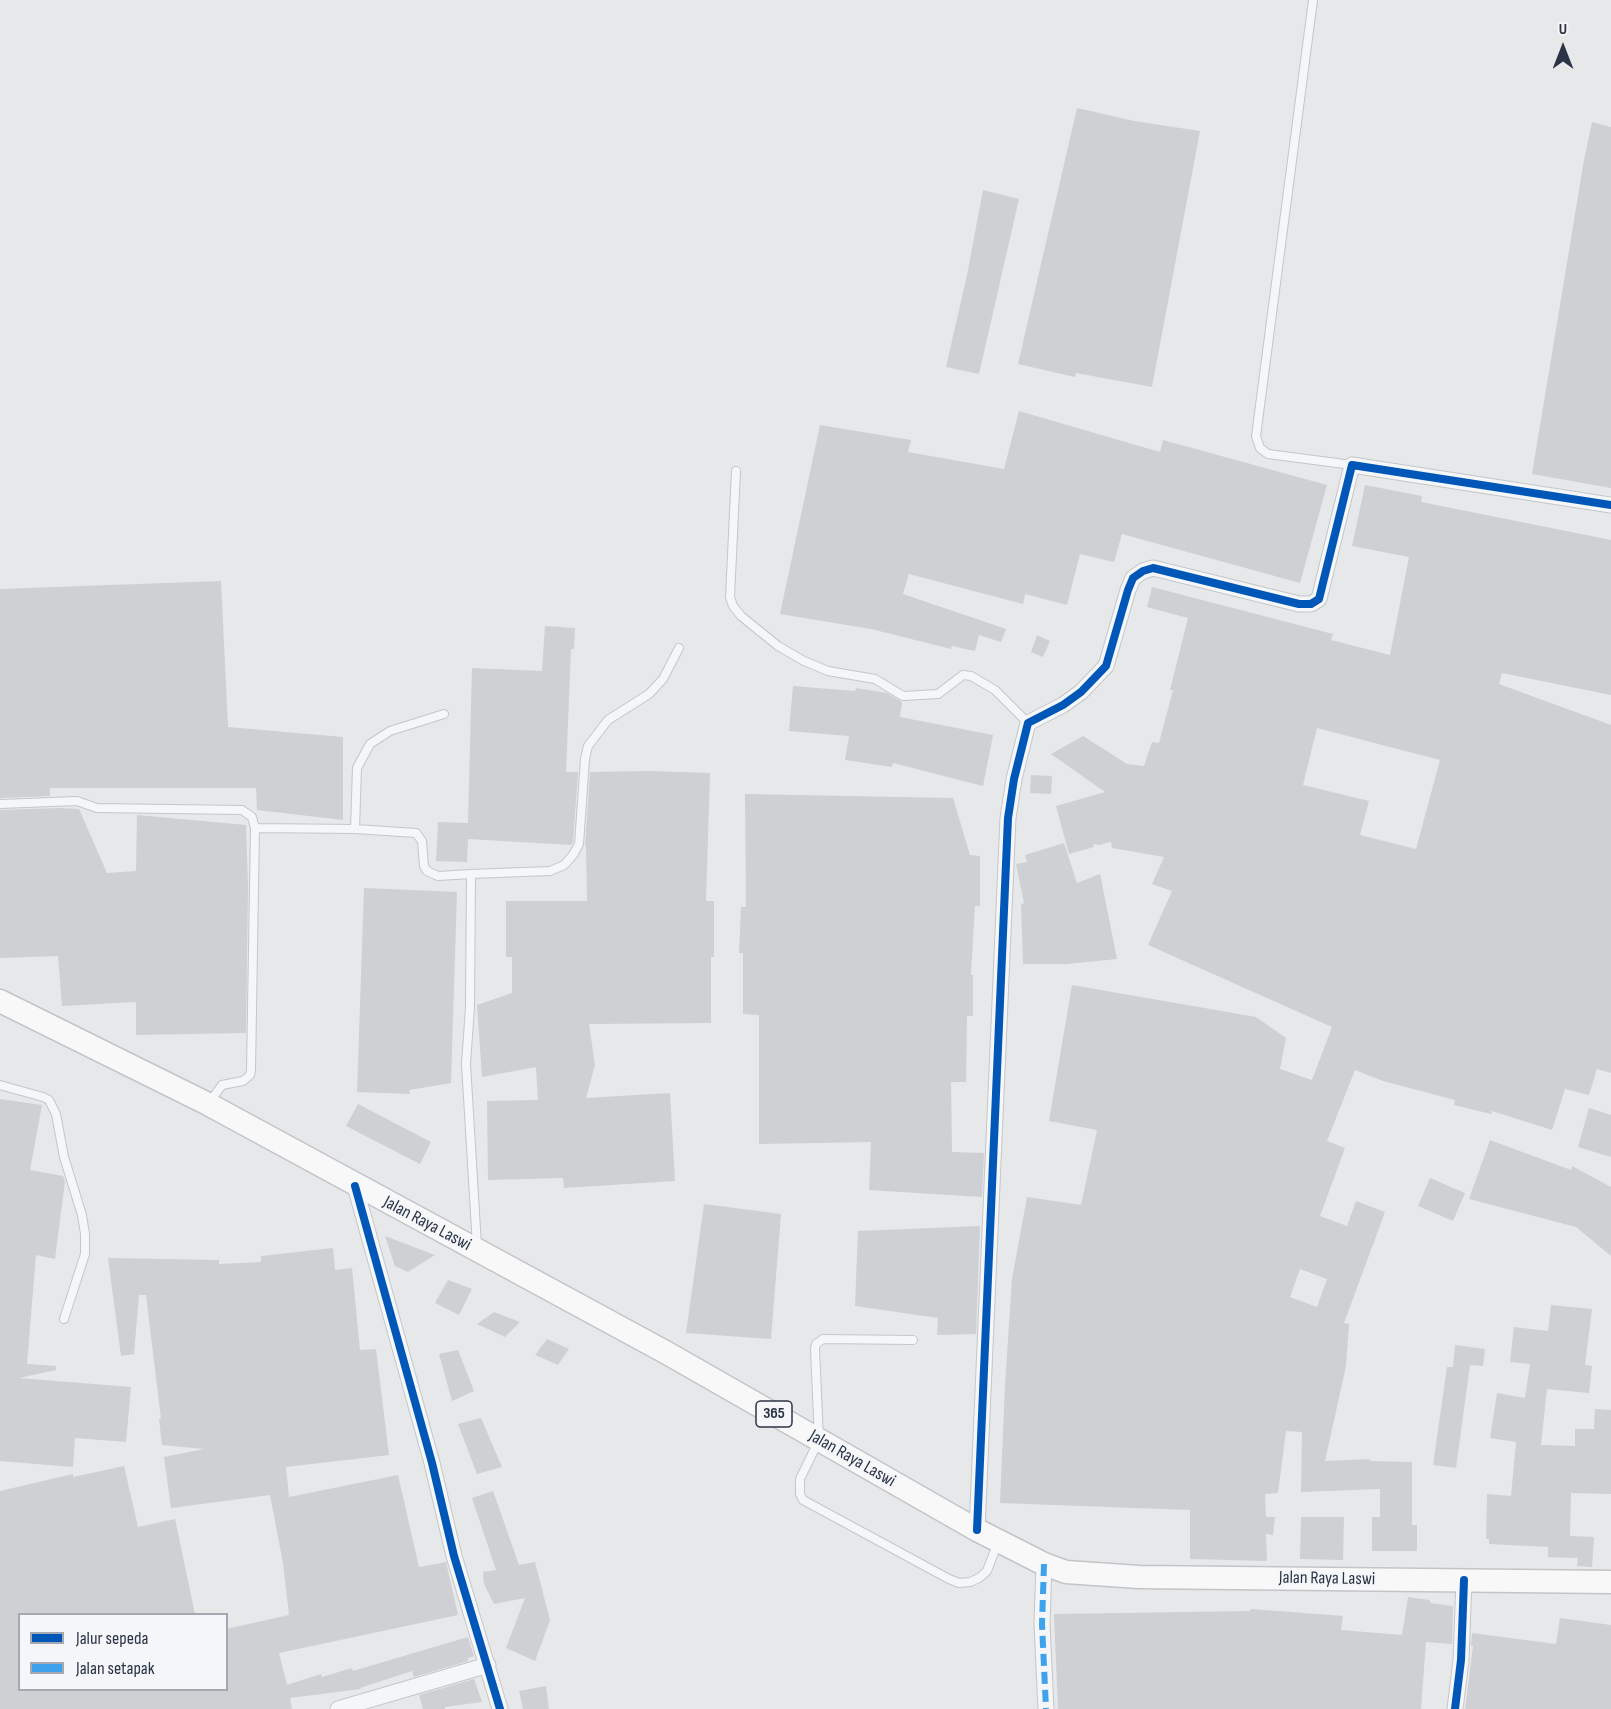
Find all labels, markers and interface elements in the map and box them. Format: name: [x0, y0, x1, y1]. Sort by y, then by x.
north arrow: [1533, 18, 1593, 78]
text: U: [1559, 20, 1567, 39]
street label: Jalan Raya Laswi: [379, 1192, 475, 1256]
road number: 365: [756, 1401, 792, 1427]
street label: Jalan Raya Laswi: [805, 1426, 899, 1492]
street label: Jalan Raya Laswi: [1279, 1567, 1375, 1591]
legend: [18, 1613, 228, 1691]
text: Jalur sepeda: [76, 1628, 148, 1649]
text: Jalan setapak: [76, 1658, 155, 1679]

